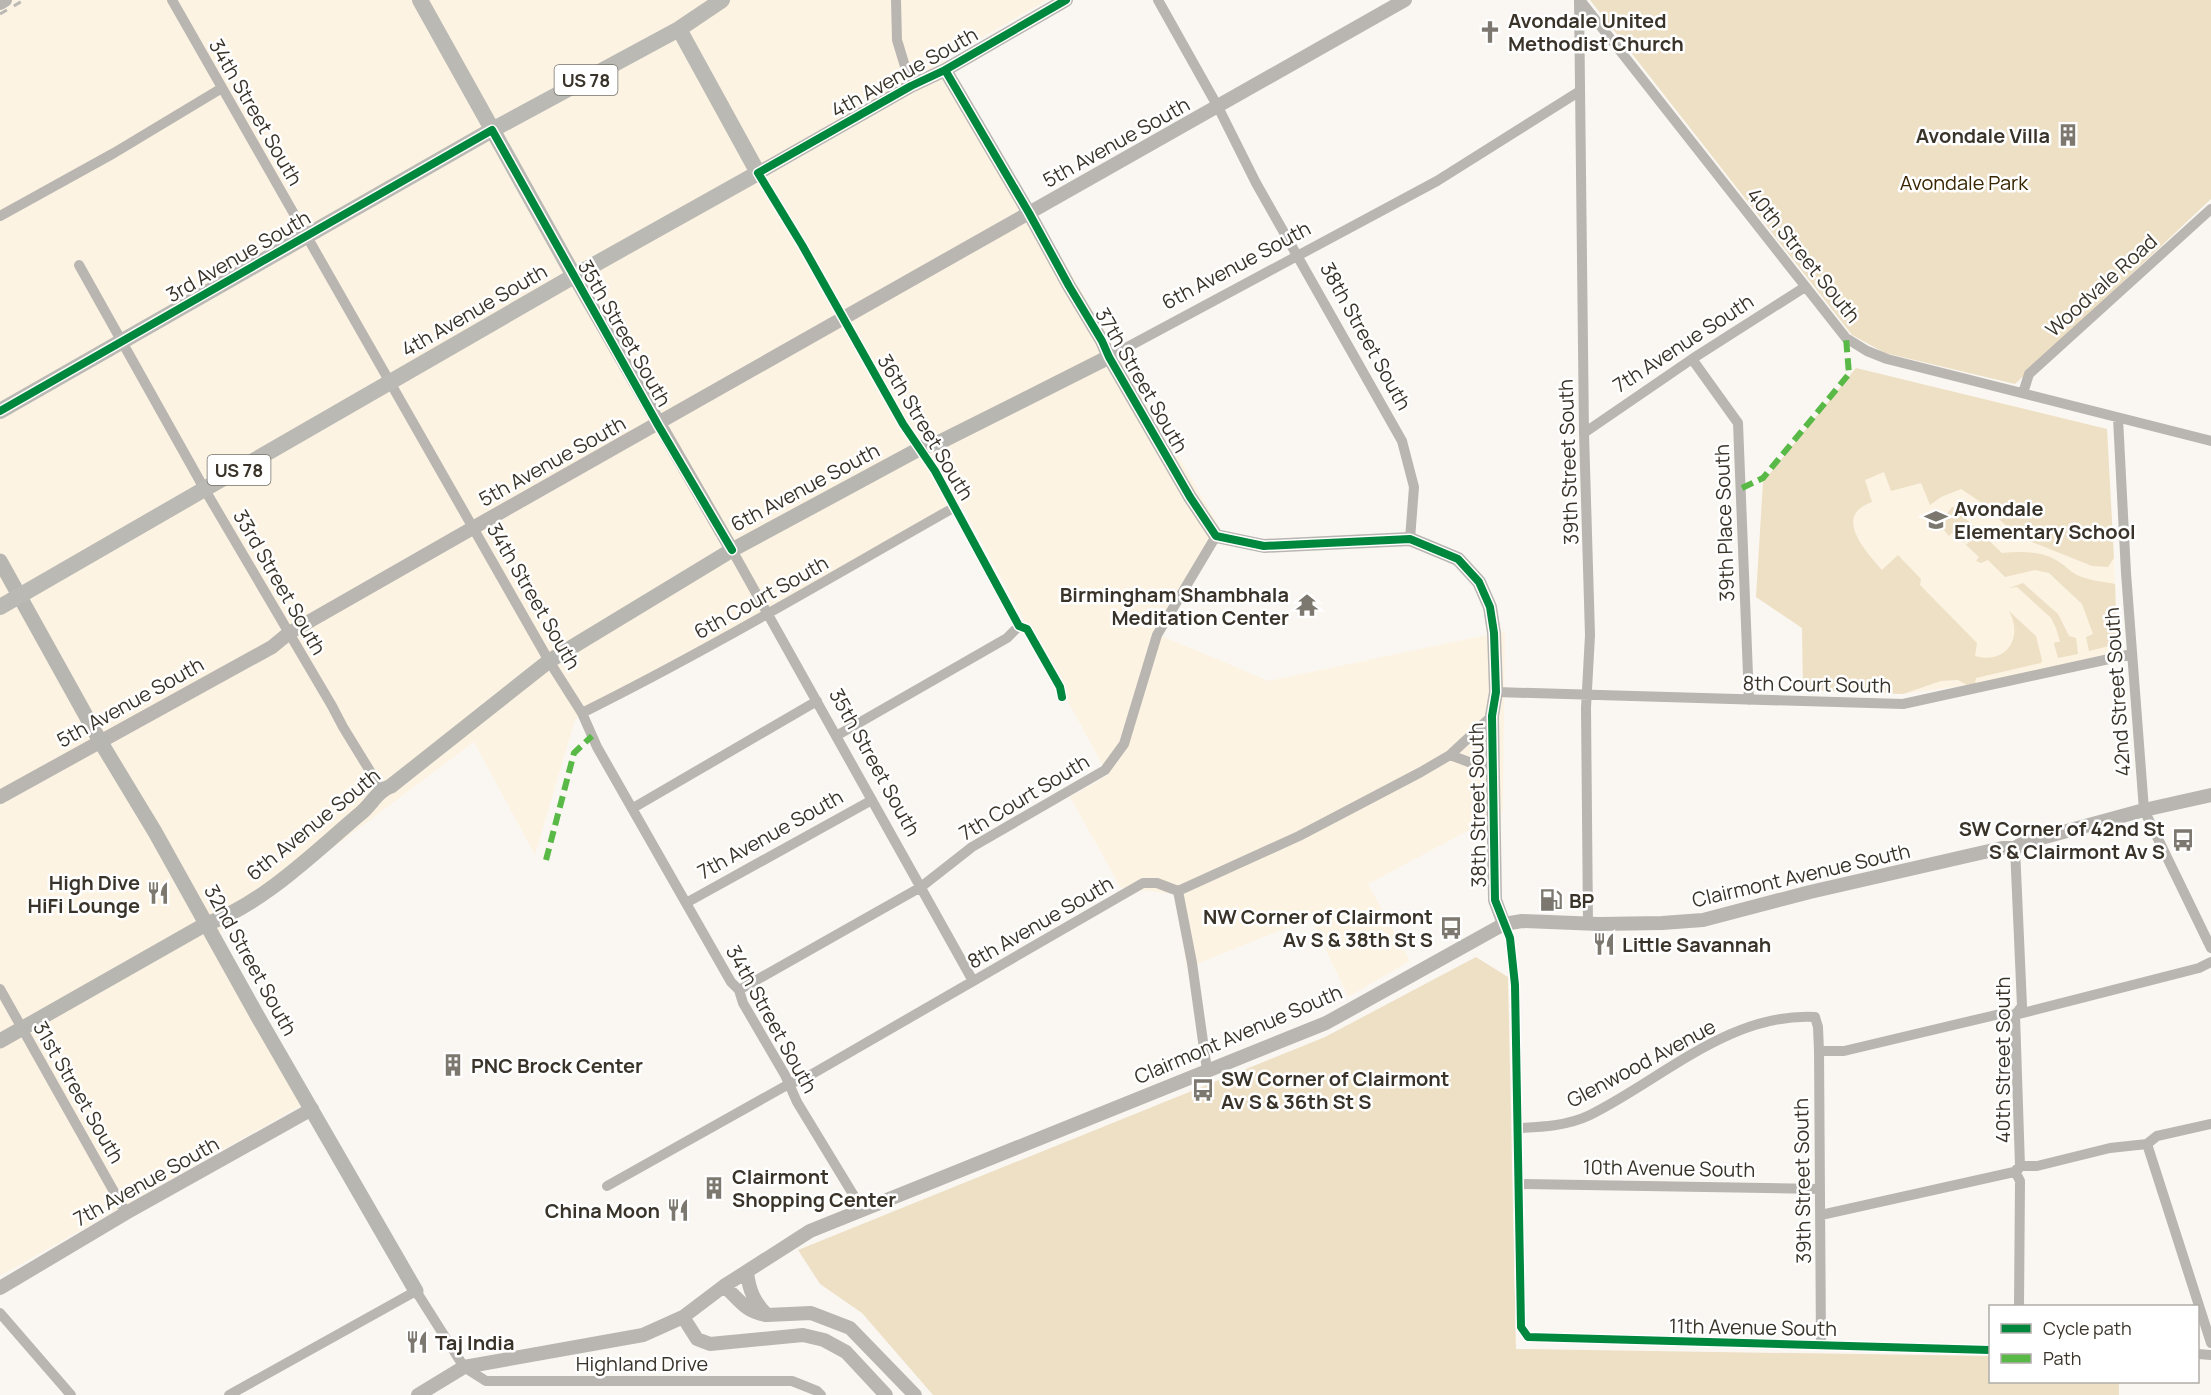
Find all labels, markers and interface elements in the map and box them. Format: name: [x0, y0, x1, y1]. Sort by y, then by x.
place label: Avondale United Methodist Church: [1508, 7, 1684, 57]
church icon: Avondale United Methodist Church: [1477, 19, 1503, 45]
street label: 4th Avenue South: [826, 20, 982, 124]
street label: 34th Street South: [203, 34, 309, 190]
road number: US 78: [554, 65, 618, 95]
street label: 5th Avenue South: [1038, 90, 1194, 194]
place label: Avondale Villa: [1916, 122, 2050, 149]
building icon: Avondale Villa: [2055, 122, 2081, 148]
park label: Avondale Park: [1900, 169, 2029, 196]
street label: 40th Street South: [1741, 182, 1867, 328]
street label: 3rd Avenue South: [161, 204, 315, 308]
street label: 6th Avenue South: [1157, 214, 1315, 316]
street label: Woodvale Road: [2039, 228, 2163, 342]
street label: 35th Street South: [572, 255, 678, 411]
street label: 4th Avenue South: [396, 257, 552, 363]
street label: 38th Street South: [1314, 257, 1418, 415]
street label: 7th Avenue South: [1608, 287, 1758, 399]
street label: 37th Street South: [1089, 302, 1195, 458]
street label: 36th Street South: [872, 349, 980, 505]
street label: 39th Street South: [1552, 379, 1584, 545]
street label: 5th Avenue South: [474, 409, 630, 513]
street label: 6th Avenue South: [726, 436, 884, 538]
street label: 39th Place South: [1708, 444, 1740, 602]
road number: US 78: [208, 455, 270, 485]
place label: Avondale Elementary School: [1954, 495, 2136, 545]
street label: 33rd Street South: [227, 504, 333, 660]
school or university icon: Avondale Elementary School: [1923, 507, 1949, 533]
street label: 34th Street South: [481, 518, 587, 674]
street label: 6th Court South: [689, 549, 833, 645]
place label: Birmingham Shambhala Meditation Center: [1060, 581, 1289, 631]
temple icon: Birmingham Shambhala Meditation Center: [1294, 592, 1320, 618]
street label: 42nd Street South: [2098, 606, 2136, 778]
street label: 5th Avenue South: [52, 650, 208, 754]
street label: 8th Court South: [1742, 669, 1892, 699]
street label: 35th Street South: [823, 683, 927, 841]
street label: 38th Street South: [1462, 722, 1492, 888]
street label: 7th Court South: [954, 748, 1094, 846]
street label: 6th Avenue South: [241, 762, 385, 886]
street label: 7th Avenue South: [692, 783, 848, 885]
place label: SW Corner of 42nd St S & Clairmont Av S: [1959, 815, 2165, 865]
bus stop icon: SW Corner of 42nd St S & Clairmont Av S: [2170, 827, 2196, 853]
street label: Clairmont Avenue South: [1689, 837, 1913, 913]
place label: High Dive HiFi Lounge: [27, 869, 140, 919]
street label: 8th Avenue South: [962, 869, 1118, 975]
restaurant icon: High Dive HiFi Lounge: [145, 880, 171, 906]
street label: 32nd Street South: [198, 880, 304, 1040]
fuel station icon: BP: [1538, 887, 1564, 913]
place label: BP: [1569, 887, 1595, 914]
place label: NW Corner of Clairmont Av S & 38th St S: [1203, 903, 1433, 953]
bus stop icon: NW Corner of Clairmont Av S & 38th St S: [1438, 915, 1464, 941]
restaurant icon: Little Savannah: [1591, 931, 1617, 957]
place label: Little Savannah: [1622, 931, 1771, 958]
street label: 34th Street South: [720, 940, 824, 1098]
street label: 40th Street South: [1989, 977, 2016, 1143]
street label: Clairmont Avenue South: [1130, 978, 1346, 1090]
street label: Glenwood Avenue: [1562, 1012, 1720, 1114]
street label: 31st Street South: [27, 1016, 131, 1168]
building icon: PNC Brock Center: [440, 1052, 466, 1078]
place label: PNC Brock Center: [471, 1052, 643, 1079]
place label: SW Corner of Clairmont Av S & 36th St S: [1221, 1065, 1450, 1115]
bus stop icon: SW Corner of Clairmont Av S & 36th St S: [1190, 1077, 1216, 1103]
street label: 39th Street South: [1787, 1098, 1817, 1264]
street label: 7th Avenue South: [68, 1130, 224, 1232]
street label: 10th Avenue South: [1583, 1153, 1755, 1183]
place label: Clairmont Shopping Center: [732, 1163, 896, 1213]
building icon: Clairmont Shopping Center: [701, 1175, 727, 1201]
place label: China Moon: [545, 1197, 660, 1224]
restaurant icon: China Moon: [665, 1197, 691, 1223]
legend: [1989, 1305, 2199, 1383]
street label: 11th Avenue South: [1669, 1312, 1837, 1342]
text: Cycle path: [2043, 1316, 2132, 1340]
restaurant icon: Taj India: [404, 1329, 430, 1355]
place label: Taj India: [435, 1329, 514, 1356]
text: Path: [2043, 1346, 2081, 1370]
street label: Highland Drive: [576, 1350, 708, 1377]

